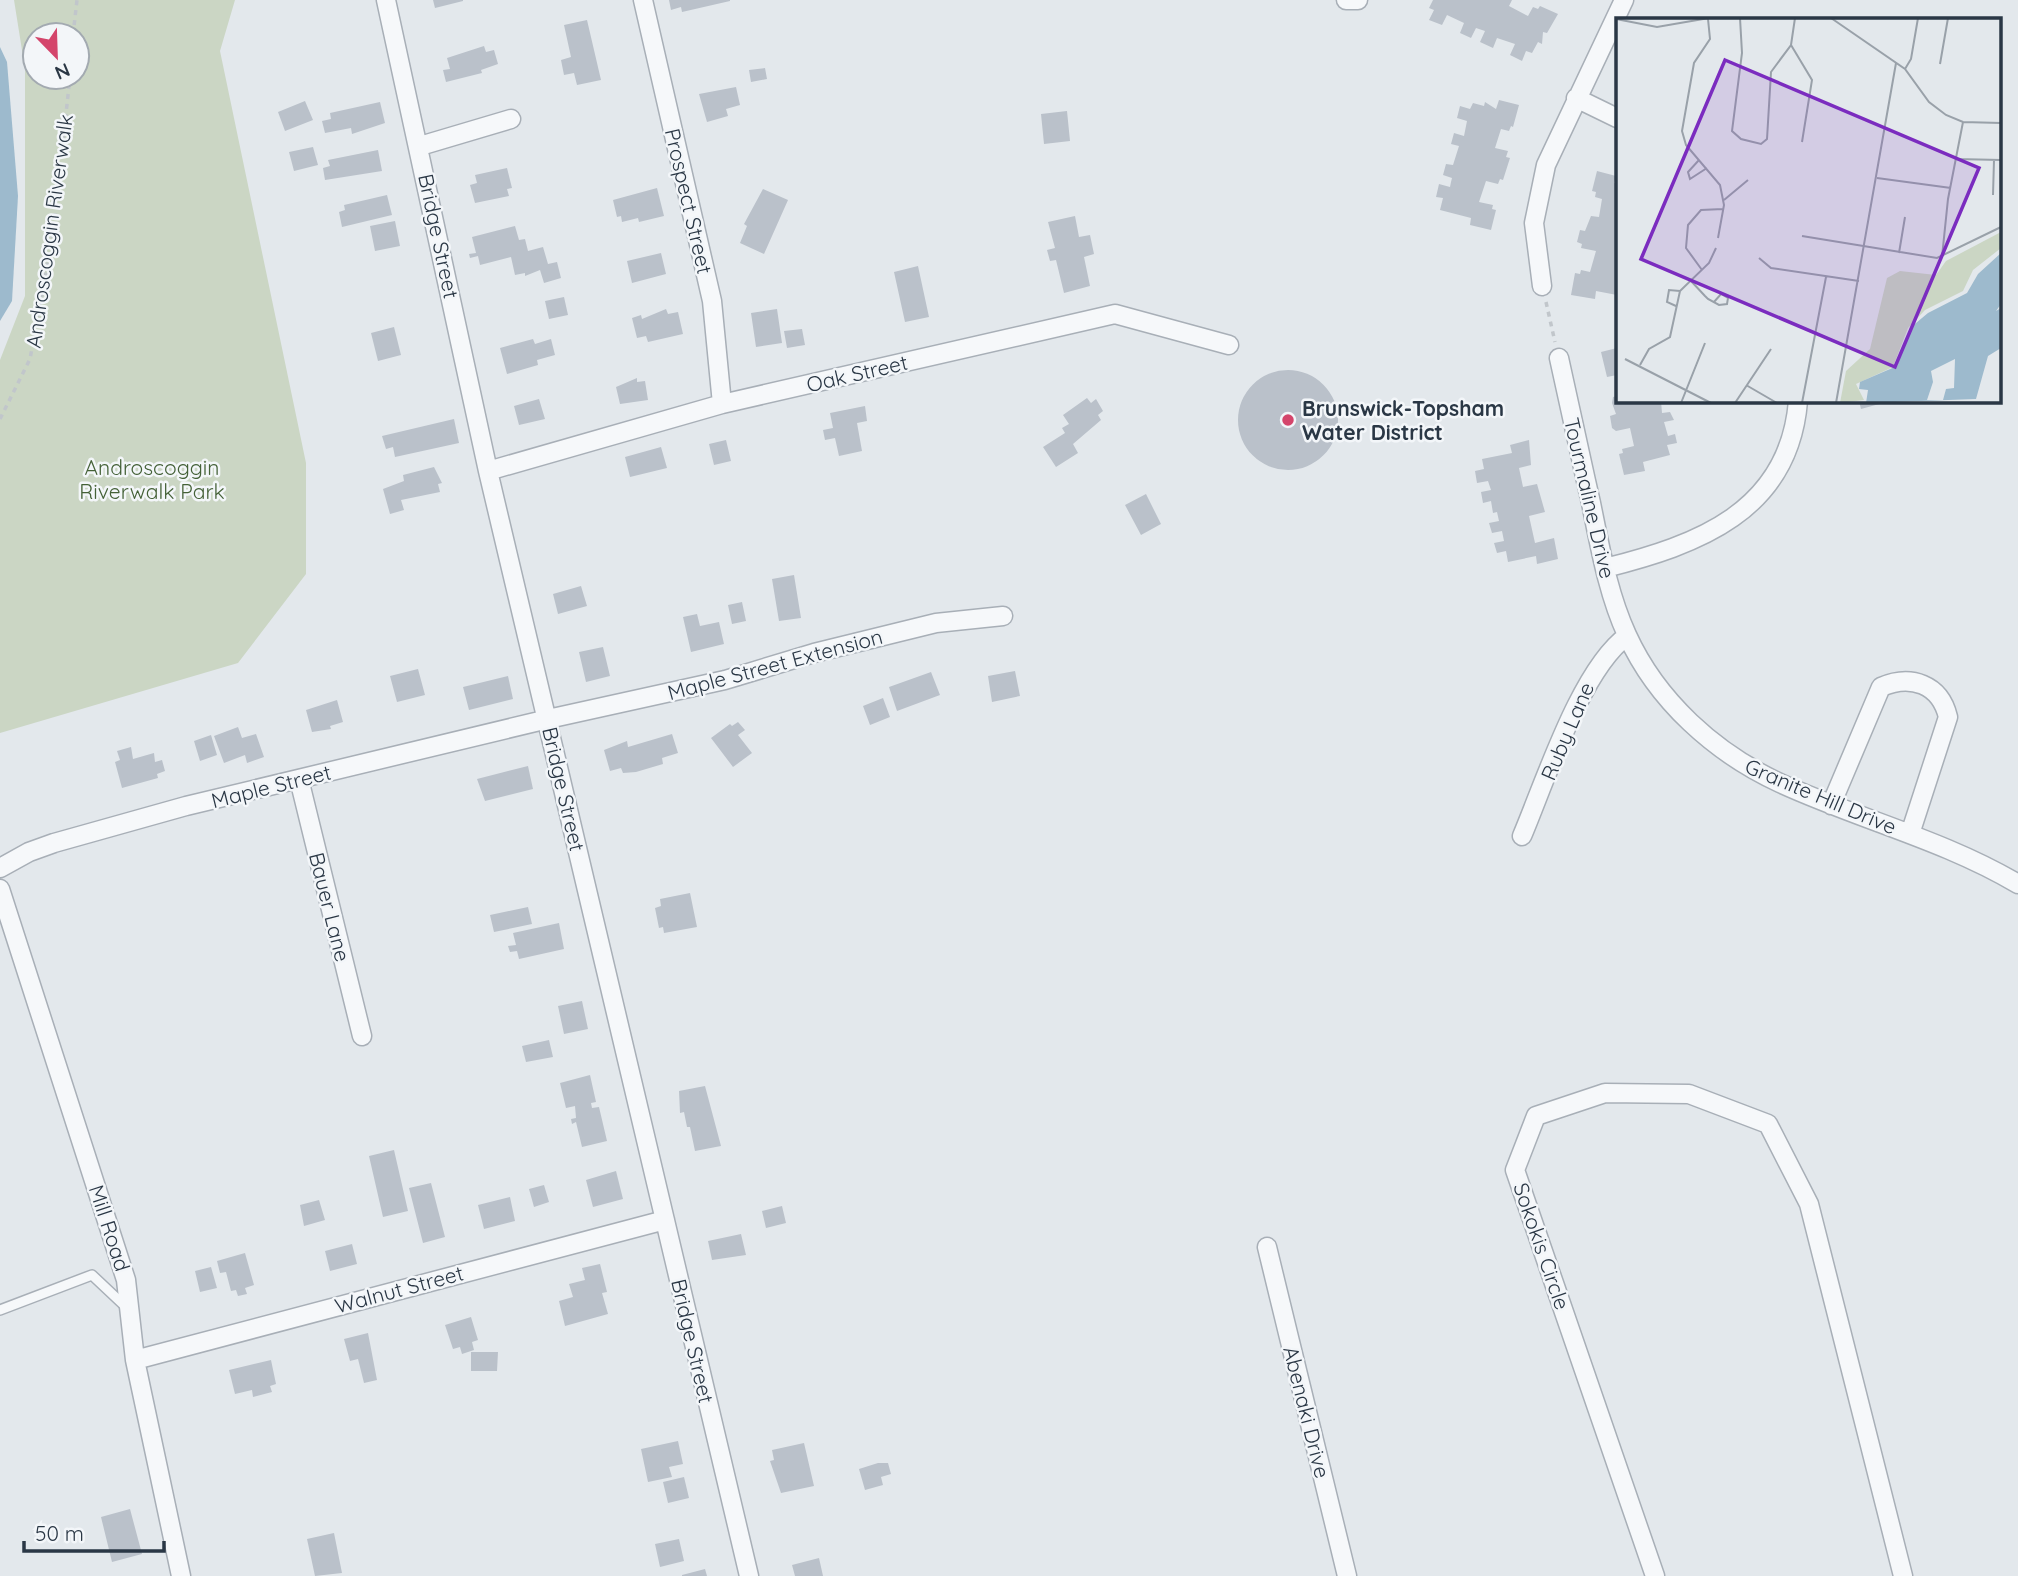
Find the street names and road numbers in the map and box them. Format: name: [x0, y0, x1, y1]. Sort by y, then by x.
street label: Androscoggin Riverwalk: [20, 112, 78, 350]
street label: Prospect Street: [660, 126, 718, 276]
street label: Bridge Street: [413, 171, 465, 301]
street label: Oak Street: [804, 349, 910, 397]
street label: Tourmaline Drive: [1559, 415, 1621, 581]
street label: Maple Street Extension: [665, 623, 885, 705]
street label: Ruby Lane: [1535, 678, 1599, 784]
street label: Bridge Street: [537, 724, 591, 854]
street label: Granite Hill Drive: [1741, 752, 1901, 840]
street label: Maple Street: [208, 759, 334, 813]
street label: Bauer Lane: [304, 850, 356, 964]
street label: Sokokis Circle: [1508, 1179, 1576, 1313]
street label: Mill Road: [84, 1181, 136, 1275]
street label: Walnut Street: [332, 1259, 466, 1319]
street label: Bridge Street: [666, 1276, 720, 1406]
street label: Abenaki Drive: [1278, 1343, 1336, 1481]

